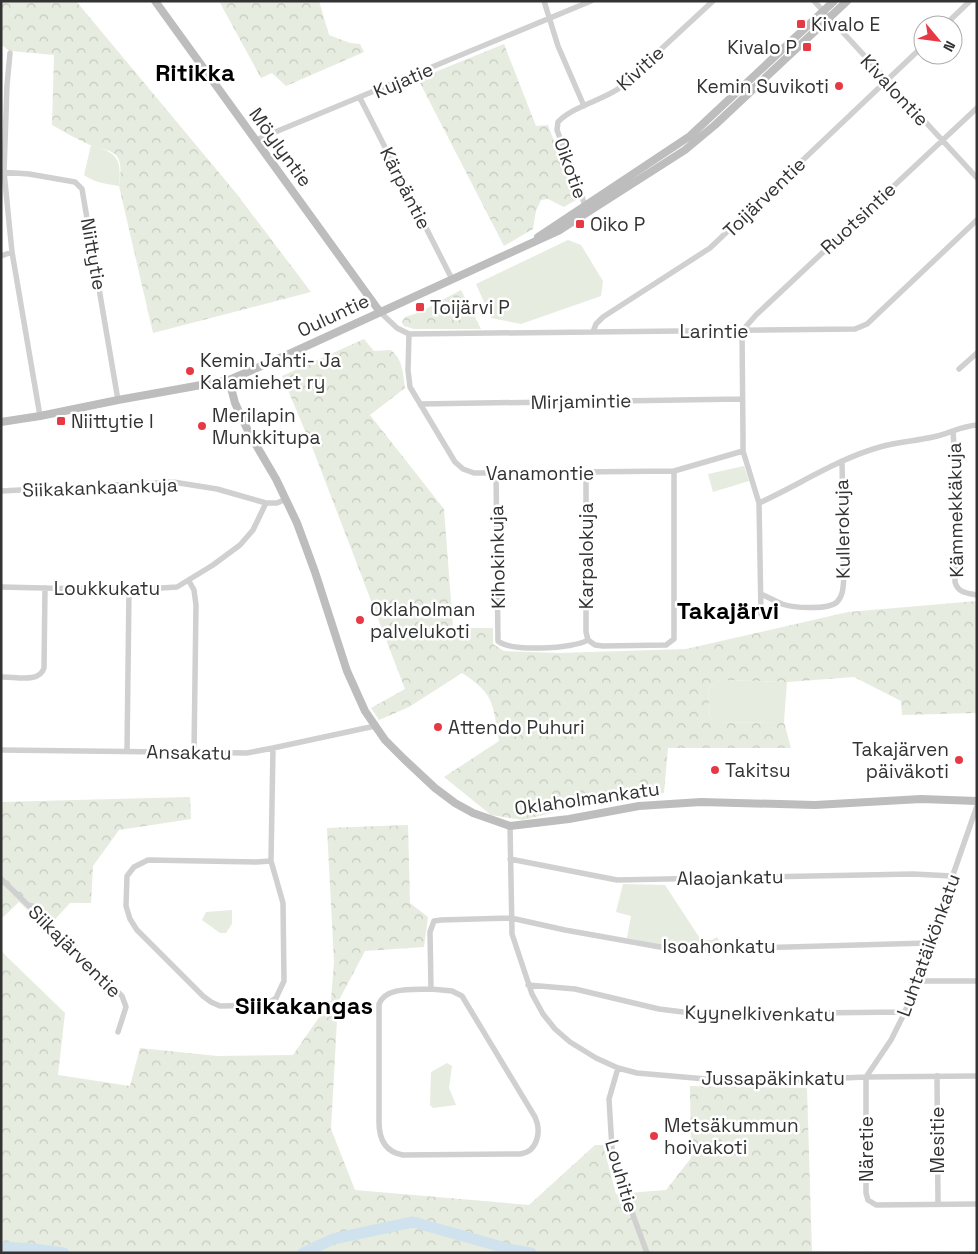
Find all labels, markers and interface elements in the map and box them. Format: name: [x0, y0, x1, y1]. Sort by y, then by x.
place label: Kivalo E: [811, 12, 880, 37]
north arrow: [913, 15, 963, 65]
marker: Kivalo E: [795, 18, 807, 30]
place label: Kivalo P: [727, 35, 797, 60]
text: N: [939, 38, 960, 55]
street label: Kivitie: [611, 40, 669, 96]
marker: Kivalo P: [801, 41, 813, 53]
street label: Kivalontie: [855, 49, 934, 132]
district label: Ritikka: [155, 57, 235, 88]
street label: Kujatie: [369, 57, 437, 104]
place label: Kemin Suvikoti: [696, 74, 829, 99]
marker: Kemin Suvikoti: [833, 80, 845, 92]
street label: Möylyntie: [243, 103, 318, 192]
street label: Oikotie: [548, 134, 593, 202]
street label: Kärpäntie: [374, 143, 437, 233]
street label: Toijärventie: [718, 152, 811, 243]
street label: Ruotsintie: [815, 177, 901, 260]
place label: Oiko P: [590, 212, 645, 237]
street label: Niittytie: [75, 216, 112, 292]
marker: Oiko P: [574, 218, 586, 230]
street label: Ouluntie: [293, 288, 373, 343]
place label: Toijärvi P: [430, 295, 510, 320]
marker: Toijärvi P: [414, 301, 426, 313]
street label: Larintie: [679, 319, 749, 344]
place label: Kemin Jahti- Ja Kalamiehet ry: [200, 348, 341, 395]
marker: Kemin Jahti- Ja Kalamiehet ry: [184, 365, 196, 377]
street label: Mirjamintie: [530, 388, 632, 415]
place label: Merilapin Munkkitupa: [212, 403, 320, 450]
place label: Niittytie I: [71, 409, 154, 434]
marker: Niittytie I: [55, 415, 67, 427]
marker: Merilapin Munkkitupa: [196, 420, 208, 432]
street label: Kämmekkäkuja: [942, 442, 969, 578]
street label: Vanamontie: [486, 461, 594, 486]
street label: Siikakankaankuja: [22, 472, 178, 503]
street label: Kullerokuja: [829, 479, 856, 579]
street label: Karpalokuja: [574, 503, 599, 609]
street label: Kihokinkuja: [484, 505, 511, 609]
street label: Loukkukatu: [54, 576, 160, 601]
district label: Takajärvi: [677, 595, 779, 626]
place label: Oklaholman palvelukoti: [370, 597, 475, 644]
marker: Oklaholman palvelukoti: [354, 614, 366, 626]
place label: Attendo Puhuri: [448, 715, 585, 740]
marker: Attendo Puhuri: [432, 721, 444, 733]
place label: Takajärven päiväkoti: [852, 737, 949, 784]
street label: Ansakatu: [146, 739, 232, 766]
marker: Takajärven päiväkoti: [953, 754, 965, 766]
place label: Takitsu: [725, 758, 791, 783]
marker: Takitsu: [709, 764, 721, 776]
street label: Oklaholmankatu: [513, 776, 661, 821]
street label: Alaojankatu: [676, 864, 784, 891]
street label: Luhtatäikönkatu: [891, 870, 966, 1020]
street label: Siikajärventie: [23, 899, 127, 1003]
street label: Isoahonkatu: [662, 934, 776, 959]
district label: Siikakangas: [235, 990, 373, 1021]
street label: Kyynelkivenkatu: [685, 1000, 835, 1027]
street label: Jussapäkinkatu: [701, 1066, 845, 1091]
street label: Mesitie: [925, 1107, 950, 1174]
place label: Metsäkummun hoivakoti: [664, 1113, 799, 1160]
street label: Näretie: [854, 1116, 879, 1182]
marker: Metsäkummun hoivakoti: [648, 1130, 660, 1142]
street label: Louhitie: [599, 1137, 644, 1215]

